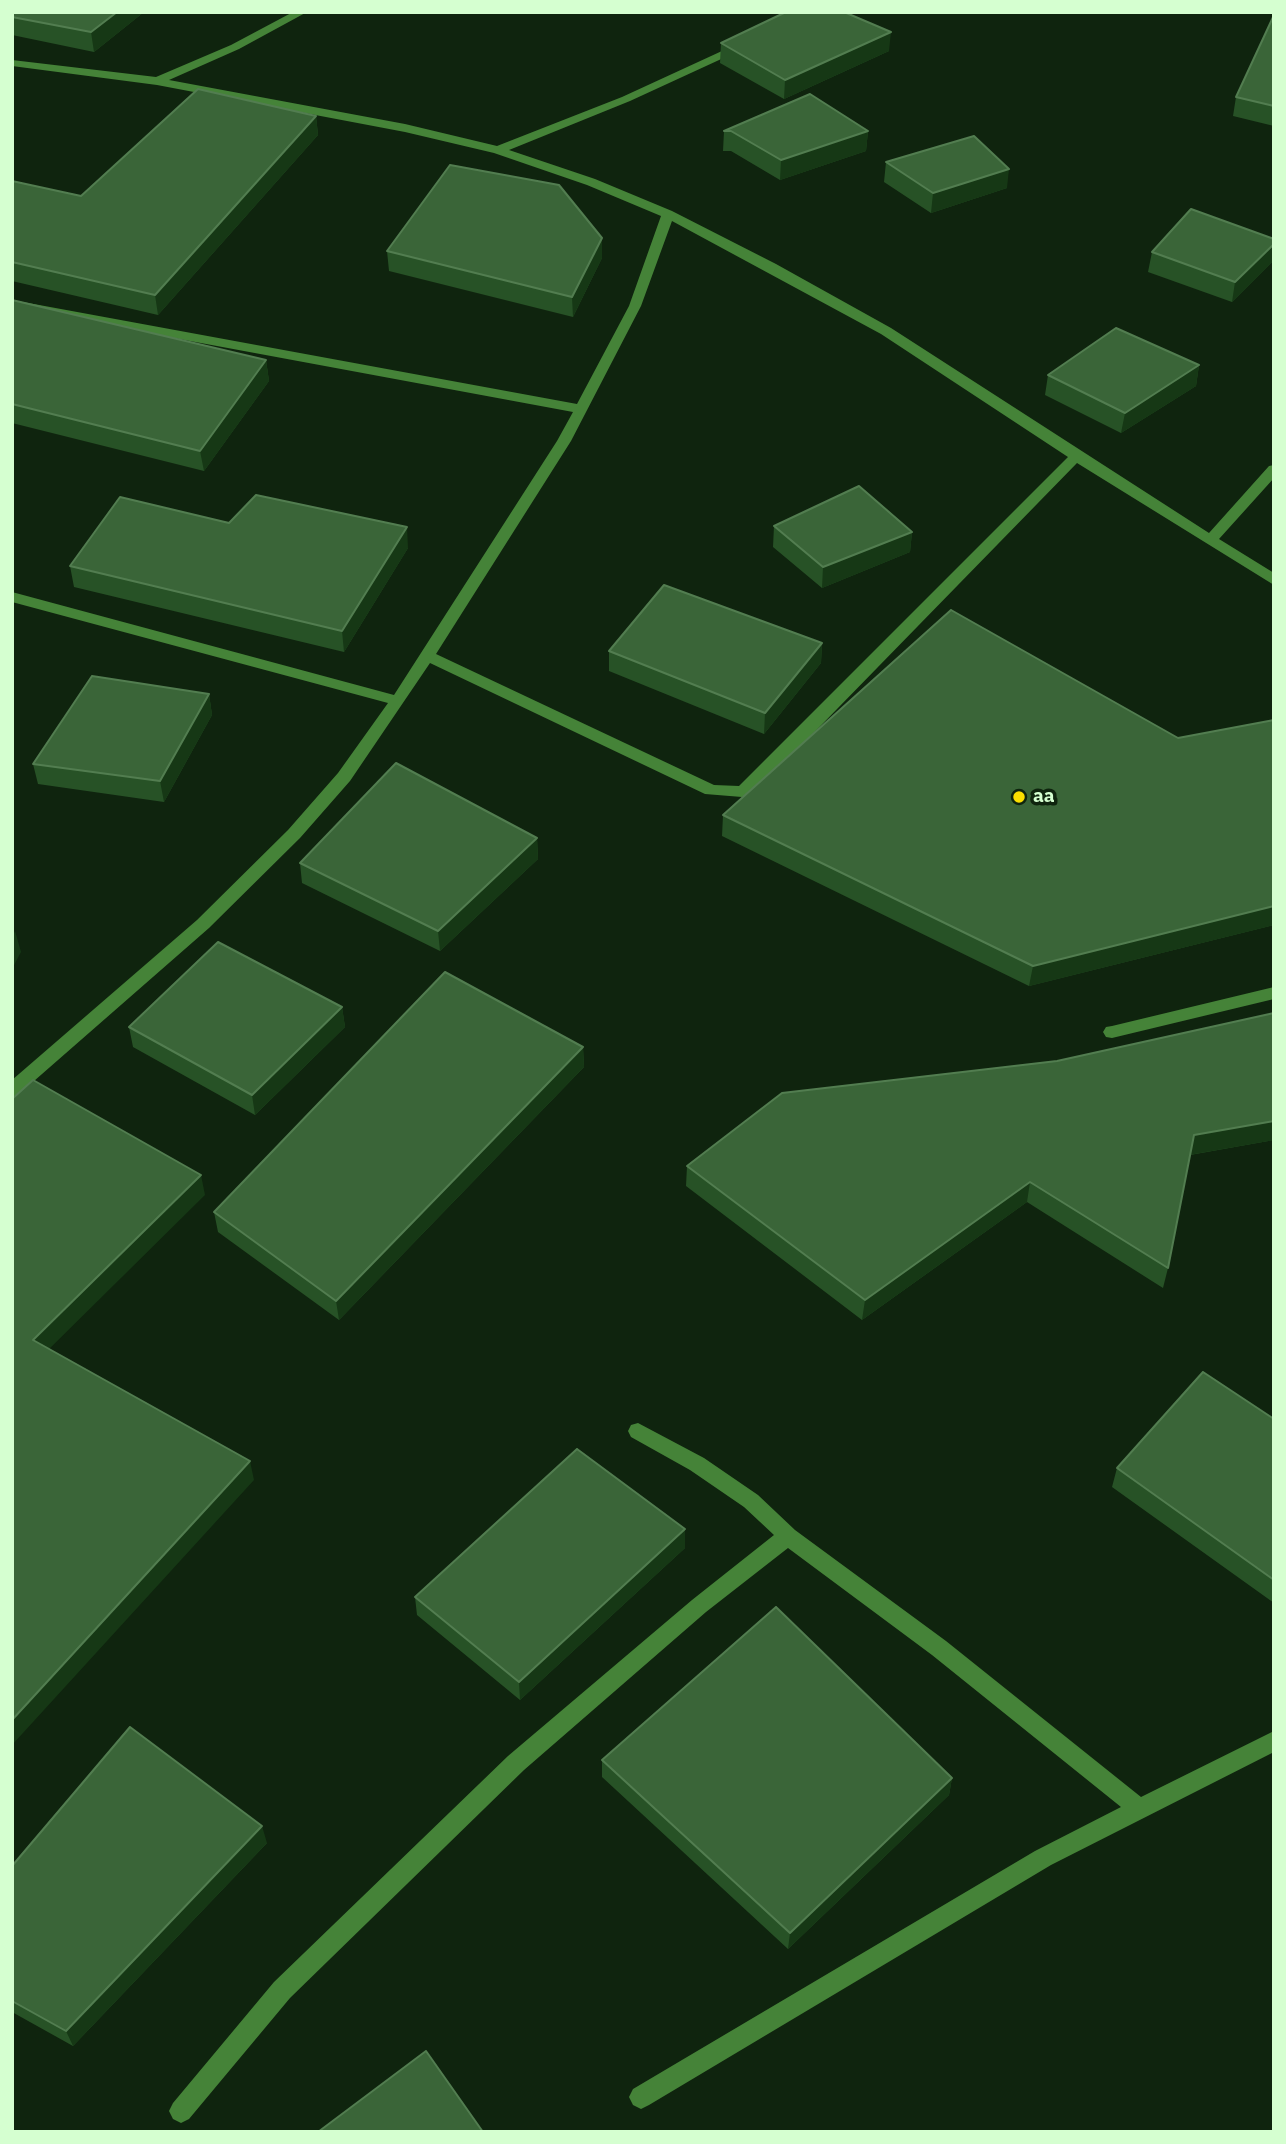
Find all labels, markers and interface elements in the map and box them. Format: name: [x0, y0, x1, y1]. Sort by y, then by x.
place label: aa: [1033, 786, 1055, 808]
marker: aa: [1011, 789, 1027, 805]

